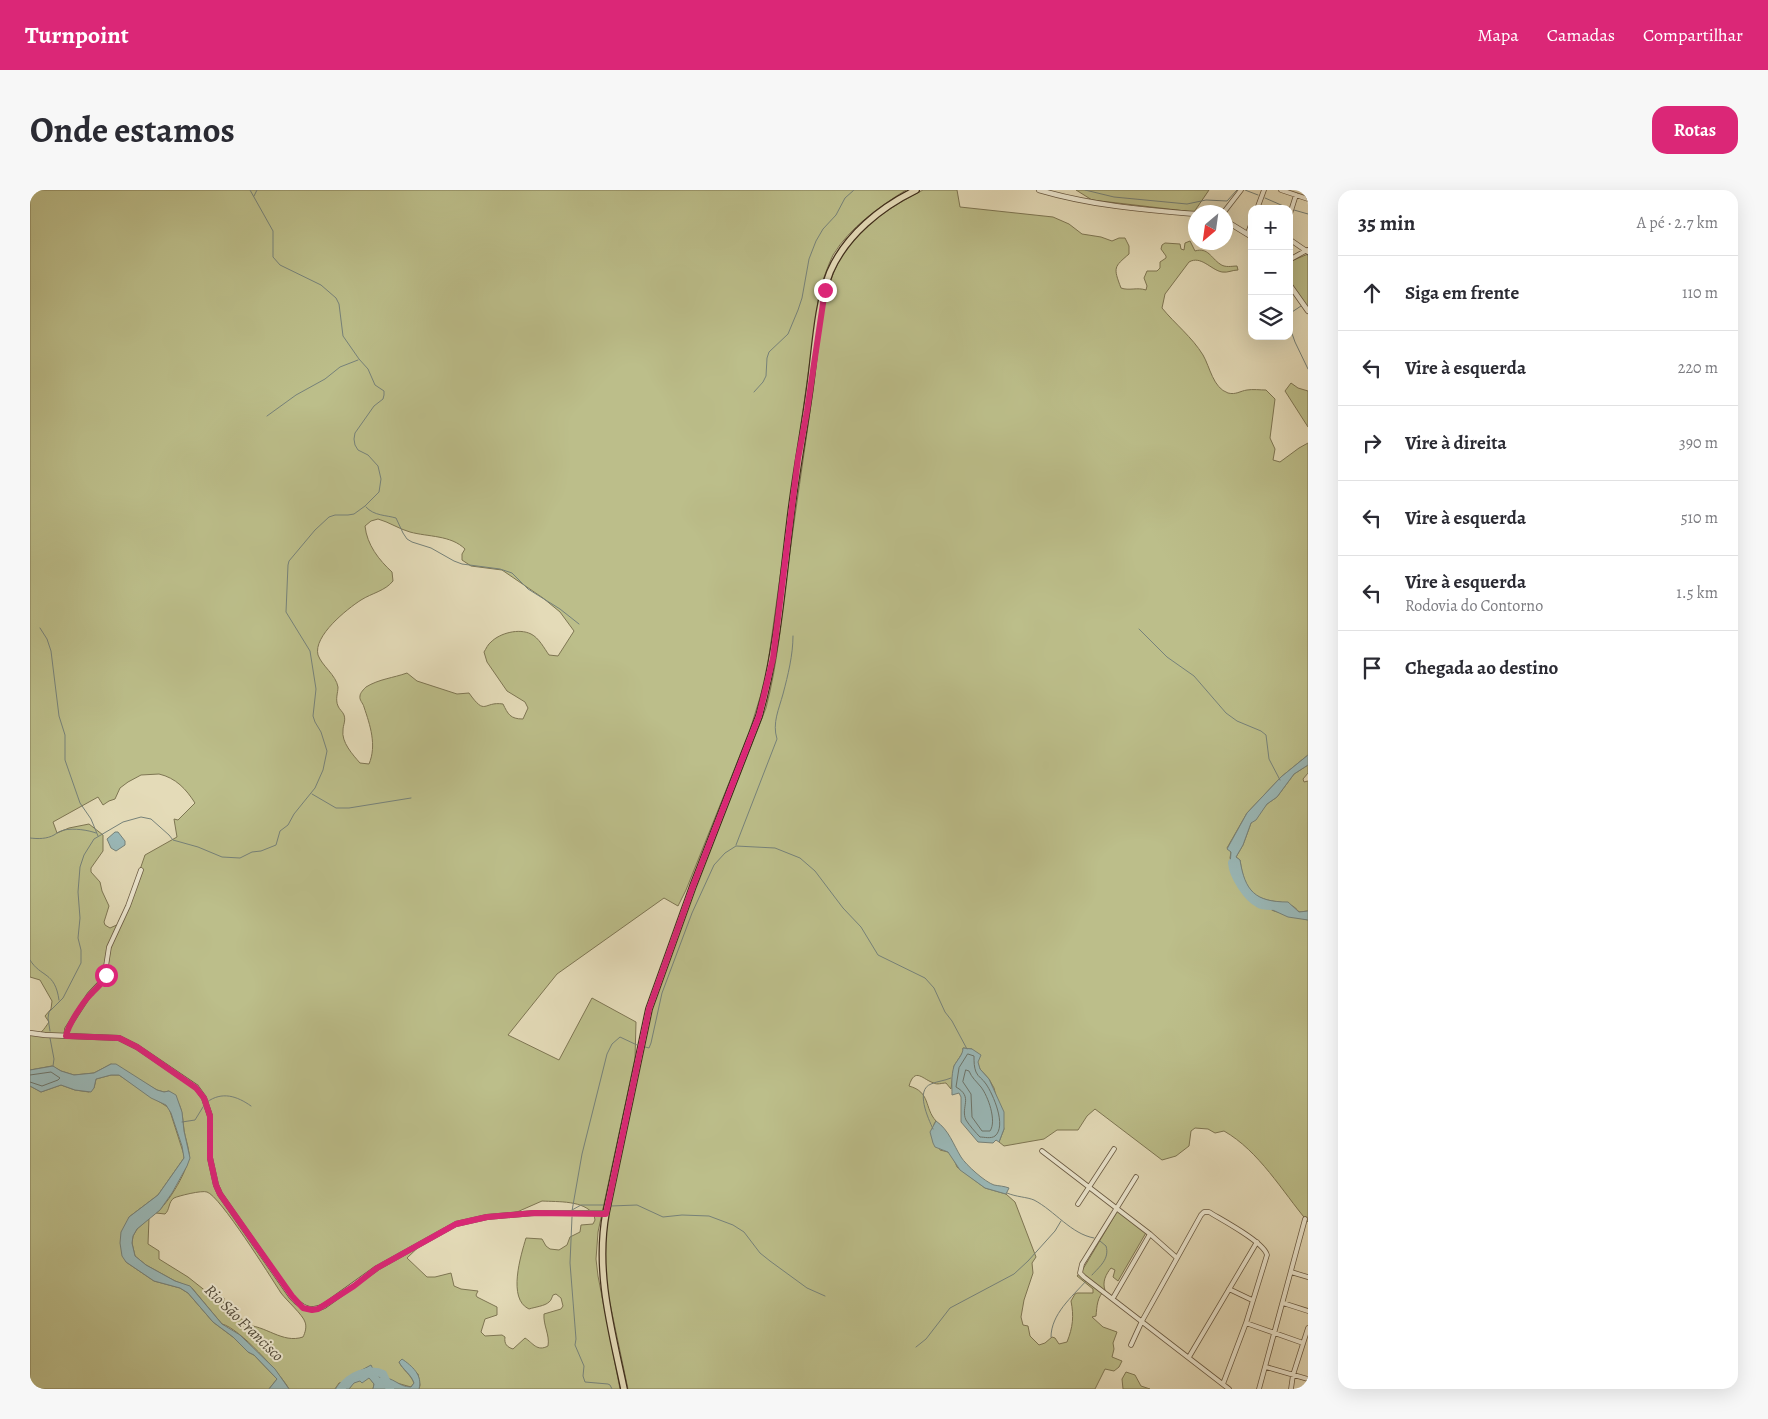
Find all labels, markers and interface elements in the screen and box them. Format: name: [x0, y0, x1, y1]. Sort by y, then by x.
text: Turnpoint: [25, 19, 129, 51]
text: Mapa: [1477, 23, 1519, 47]
text: Camadas: [1547, 23, 1615, 47]
text: Compartilhar: [1643, 23, 1743, 47]
text: Onde estamos: [30, 106, 235, 154]
button: Rotas: [1652, 106, 1738, 154]
north arrow: [1188, 205, 1233, 250]
map controls: [1248, 205, 1293, 340]
button: +: [1248, 205, 1293, 250]
text: 35 min: [1358, 209, 1415, 237]
text: A pé · 2.7 km: [1637, 212, 1718, 234]
button: −: [1248, 250, 1293, 295]
route end: [814, 279, 837, 302]
icon: ahead: [1358, 279, 1386, 307]
text: Siga em frente: [1405, 280, 1519, 306]
text: 110 m: [1682, 282, 1718, 304]
button: layers: [1248, 295, 1293, 340]
icon: left: [1358, 354, 1386, 382]
text: Vire à esquerda: [1405, 355, 1526, 381]
text: 220 m: [1678, 357, 1718, 379]
icon: right: [1358, 429, 1386, 457]
text: Vire à direita: [1405, 430, 1507, 456]
text: 390 m: [1679, 432, 1718, 454]
icon: left: [1358, 504, 1386, 532]
text: Vire à esquerda: [1405, 505, 1526, 531]
text: 510 m: [1681, 507, 1718, 529]
text: Vire à esquerda: [1405, 569, 1526, 595]
icon: left: [1358, 579, 1386, 607]
text: 1.5 km: [1676, 582, 1718, 604]
text: Rodovia do Contorno: [1405, 595, 1543, 617]
icon: arrive: [1358, 654, 1386, 682]
text: Chegada ao destino: [1405, 655, 1558, 681]
route start: [95, 964, 118, 987]
water label: Rio São Francisco: [200, 1280, 288, 1366]

